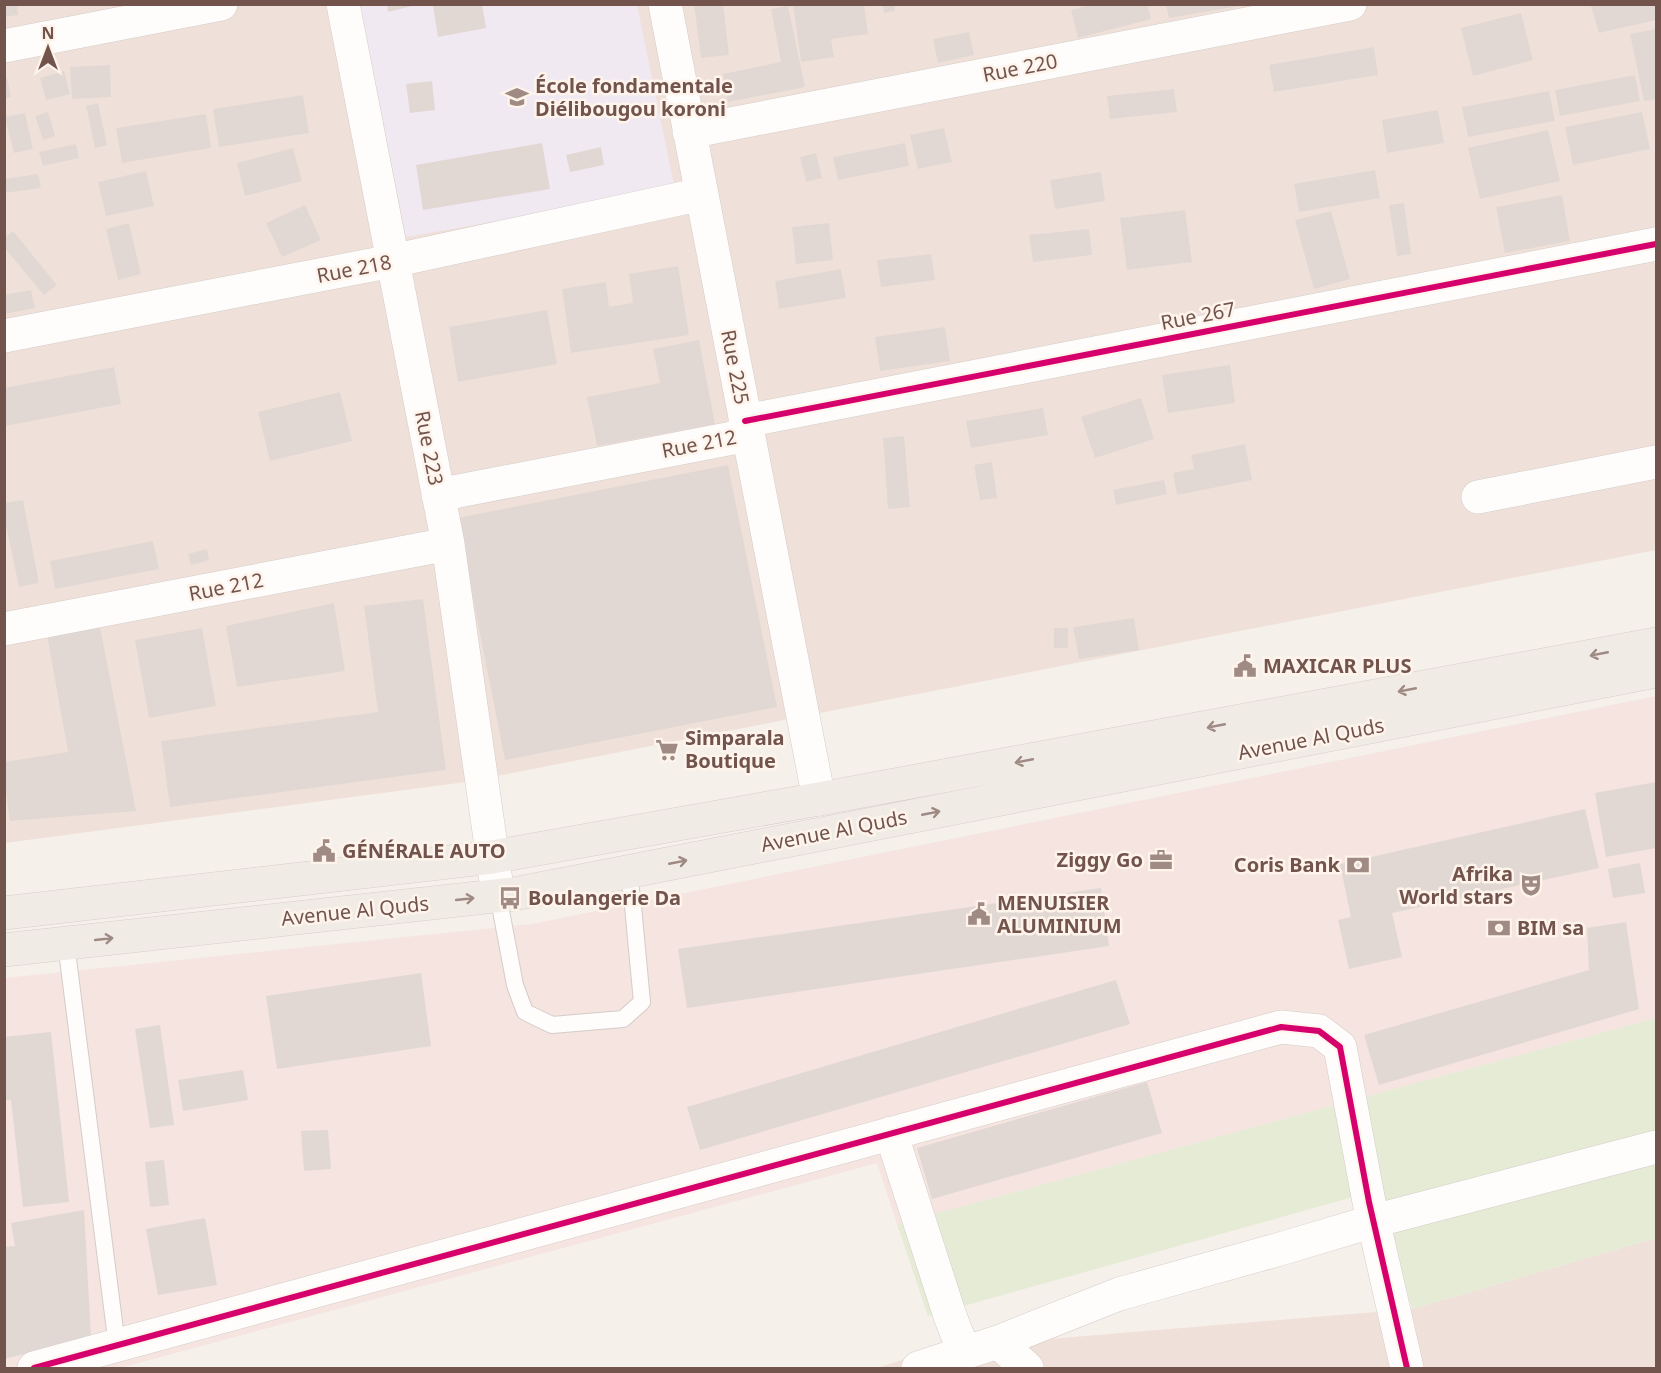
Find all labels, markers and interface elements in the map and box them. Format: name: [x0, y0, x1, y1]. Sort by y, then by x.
north arrow: [18, 18, 78, 78]
text: N: [41, 22, 55, 44]
street label: Rue 220: [980, 47, 1060, 88]
place label: École fondamentale Diélibougou koroni: [535, 72, 733, 122]
school or university icon: École fondamentale Diélibougou koroni: [504, 84, 530, 110]
street label: Rue 218: [314, 248, 394, 289]
street label: Rue 267: [1158, 295, 1238, 336]
street label: Rue 225: [715, 327, 756, 407]
street label: Rue 223: [409, 408, 450, 488]
street label: Rue 212: [659, 423, 739, 464]
street label: Rue 212: [186, 566, 266, 607]
one-way arrow: [1590, 649, 1609, 660]
place label: MAXICAR PLUS: [1263, 652, 1411, 679]
public building icon: MAXICAR PLUS: [1232, 653, 1258, 679]
one-way arrow: [1398, 685, 1418, 696]
street label: Avenue Al Quds: [1235, 711, 1386, 766]
one-way arrow: [1206, 720, 1226, 731]
place label: Simparala Boutique: [685, 724, 785, 774]
supermarket icon: Simparala Boutique: [654, 737, 680, 763]
one-way arrow: [1015, 756, 1034, 767]
street label: Avenue Al Quds: [758, 803, 909, 858]
one-way arrow: [921, 807, 940, 818]
place label: GÉNÉRALE AUTO: [342, 837, 506, 864]
public building icon: GÉNÉRALE AUTO: [311, 838, 337, 864]
place label: Ziggy Go: [1057, 846, 1143, 873]
office icon: Ziggy Go: [1148, 847, 1174, 873]
place label: Coris Bank: [1234, 851, 1341, 878]
bank icon: Coris Bank: [1345, 852, 1371, 878]
one-way arrow: [668, 856, 687, 867]
place label: Afrika World stars: [1399, 860, 1513, 910]
theatre icon: Afrika World stars: [1518, 872, 1544, 898]
place label: Boulangerie Da: [528, 884, 681, 911]
bus stop icon: Boulangerie Da: [497, 885, 523, 911]
street label: Avenue Al Quds: [280, 889, 430, 932]
place label: MENUISIER ALUMINIUM: [997, 889, 1122, 939]
one-way arrow: [455, 893, 475, 904]
public building icon: MENUISIER ALUMINIUM: [966, 901, 992, 927]
place label: BIM sa: [1517, 914, 1584, 941]
bank icon: BIM sa: [1486, 915, 1512, 941]
one-way arrow: [94, 933, 114, 944]

